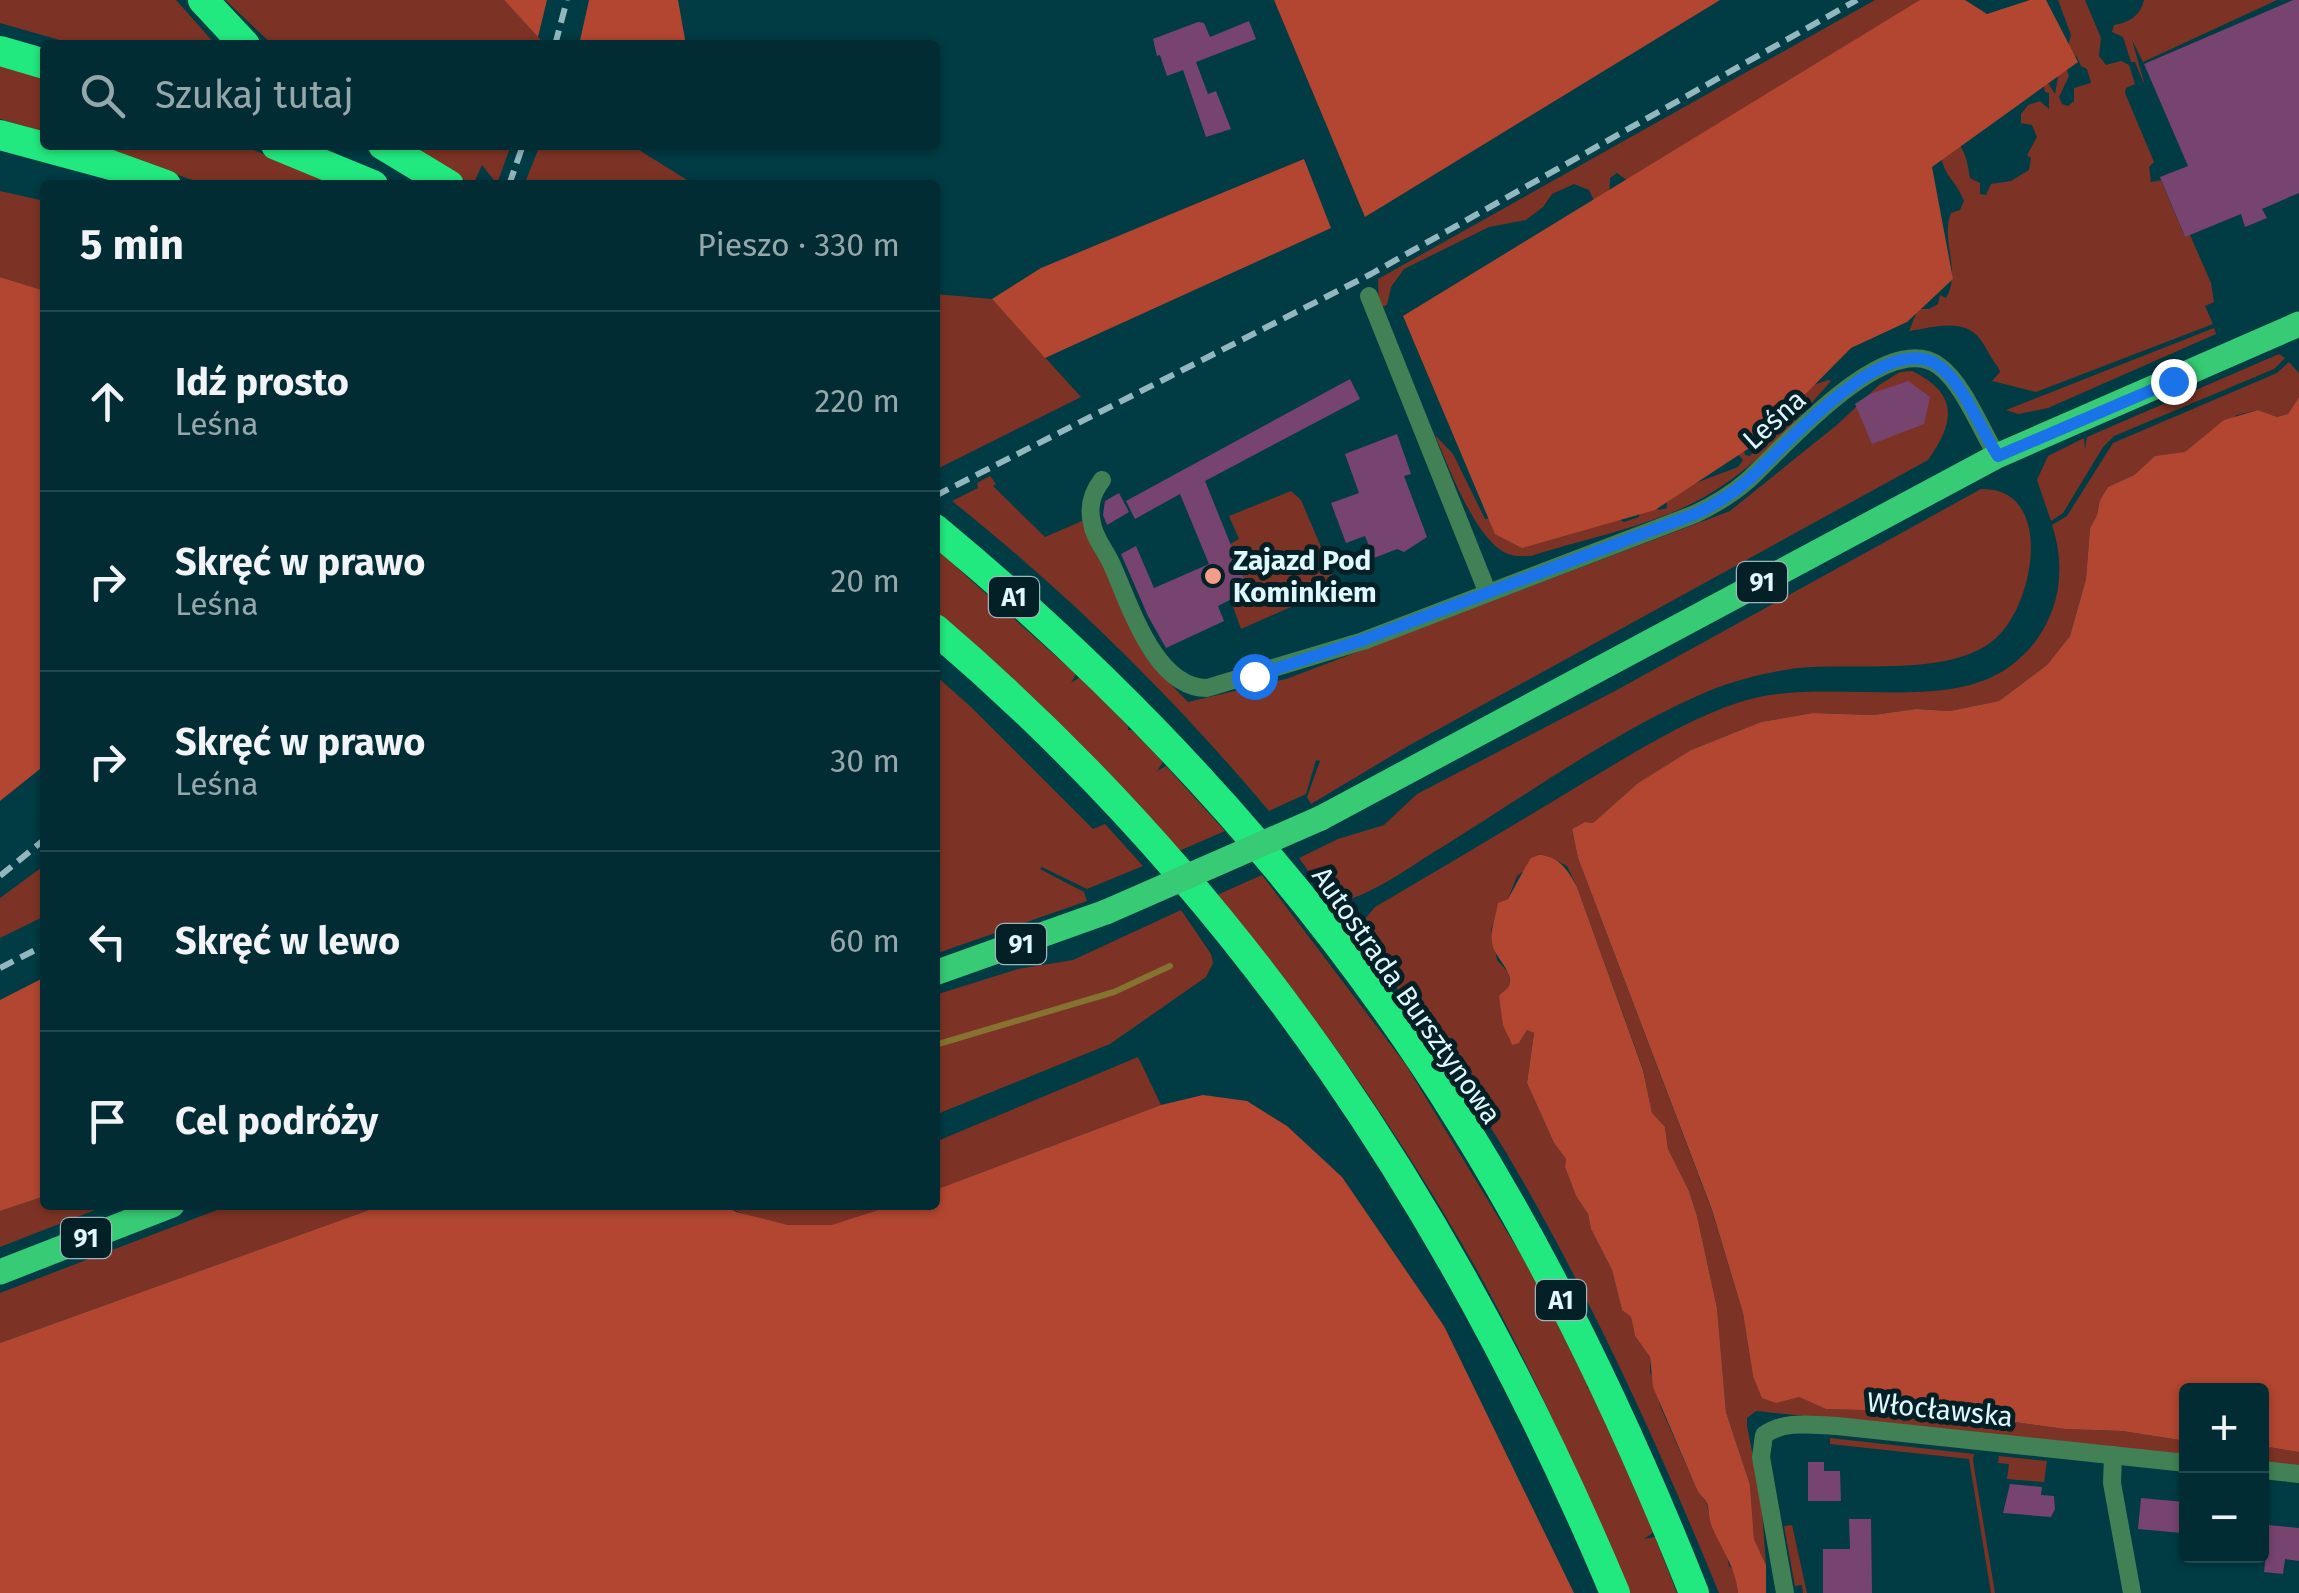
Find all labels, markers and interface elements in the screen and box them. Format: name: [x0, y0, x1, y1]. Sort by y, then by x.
search box: [40, 40, 940, 150]
icon: search: [75, 68, 130, 123]
text: Szukaj tutaj: [155, 72, 354, 118]
text: 5 min: [80, 220, 184, 270]
text: Pieszo · 330 m: [697, 226, 900, 264]
text: Idź prosto: [175, 359, 349, 405]
route end: [2151, 359, 2197, 405]
icon: ahead: [80, 374, 135, 429]
text: 220 m: [815, 382, 900, 420]
street label: Leśna: [1736, 383, 1813, 456]
text: Leśna: [175, 405, 259, 443]
text: Skręć w prawo: [175, 539, 425, 585]
place label: Zajazd Pod Kominkiem: [1233, 544, 1377, 609]
icon: right: [80, 554, 135, 609]
text: 20 m: [830, 562, 900, 600]
road number: 91: [1737, 562, 1787, 602]
marker: Zajazd Pod Kominkiem: [1202, 565, 1224, 587]
road number: A1: [989, 577, 1039, 617]
text: Leśna: [175, 585, 259, 623]
route start: [1232, 654, 1278, 700]
text: Skręć w prawo: [175, 719, 425, 765]
icon: right: [80, 734, 135, 789]
text: 30 m: [830, 742, 900, 780]
text: Leśna: [175, 765, 259, 803]
street label: Autostrada Bursztynowa: [1305, 860, 1508, 1130]
icon: left: [80, 914, 135, 969]
text: Skręć w lewo: [175, 918, 400, 964]
text: 60 m: [829, 922, 900, 960]
road number: 91: [996, 924, 1046, 964]
icon: arrive: [80, 1094, 135, 1149]
text: Cel podróży: [175, 1098, 378, 1144]
road number: 91: [61, 1218, 111, 1258]
road number: A1: [1536, 1280, 1586, 1320]
map controls: [2179, 1383, 2269, 1563]
button: +: [2179, 1383, 2269, 1473]
street label: Włocławska: [1865, 1385, 2015, 1434]
button: −: [2179, 1473, 2269, 1563]

